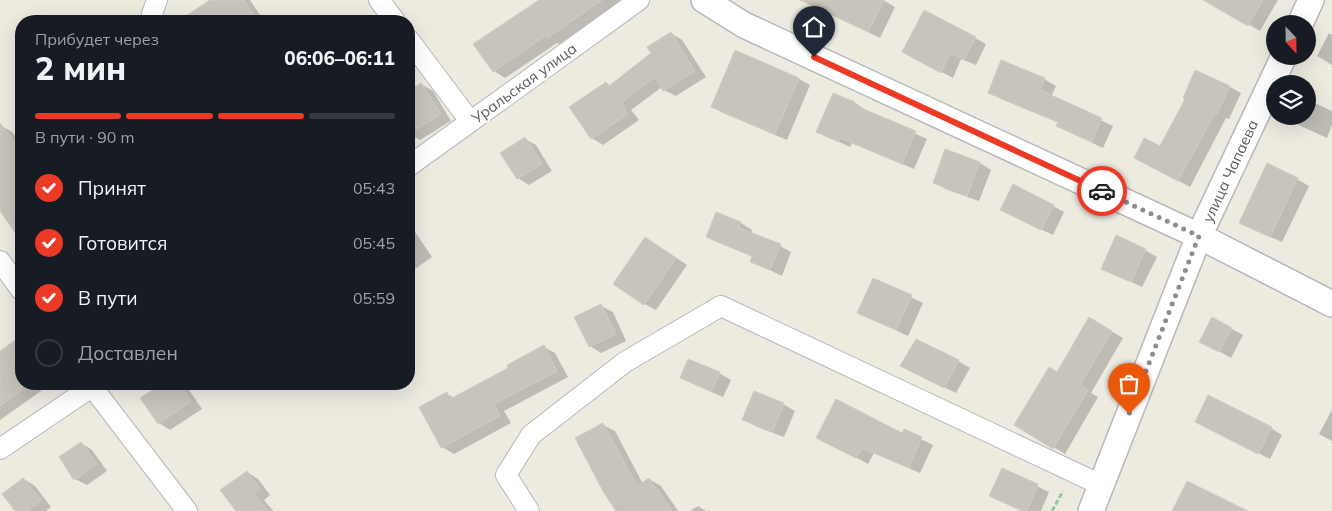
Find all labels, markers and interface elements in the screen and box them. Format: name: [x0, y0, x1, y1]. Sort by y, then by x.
pin: [793, 6, 835, 57]
icon: home: [800, 13, 828, 41]
north arrow: [1266, 15, 1316, 65]
map controls: [1266, 15, 1316, 125]
text: Прибудет через: [35, 29, 159, 49]
street label: Уральская улица: [467, 39, 580, 128]
text: 06:06–06:11: [284, 46, 395, 70]
text: 2 мин: [35, 48, 126, 88]
button: layers: [1266, 75, 1316, 125]
street label: улица Чапаева: [1198, 117, 1262, 225]
text: В пути · 90 m: [35, 127, 135, 147]
courier: [1077, 166, 1127, 216]
icon: check: [35, 174, 63, 202]
text: Принят: [78, 176, 146, 200]
icon: car: [1088, 177, 1116, 205]
text: 05:43: [353, 178, 395, 198]
icon: check: [35, 229, 63, 257]
text: Готовится: [78, 231, 168, 255]
text: 05:45: [353, 233, 395, 253]
icon: check: [35, 284, 63, 312]
text: В пути: [78, 286, 137, 310]
text: 05:59: [353, 288, 395, 308]
text: Доставлен: [78, 341, 178, 365]
pin: [1108, 363, 1150, 414]
icon: bag: [1115, 370, 1143, 398]

